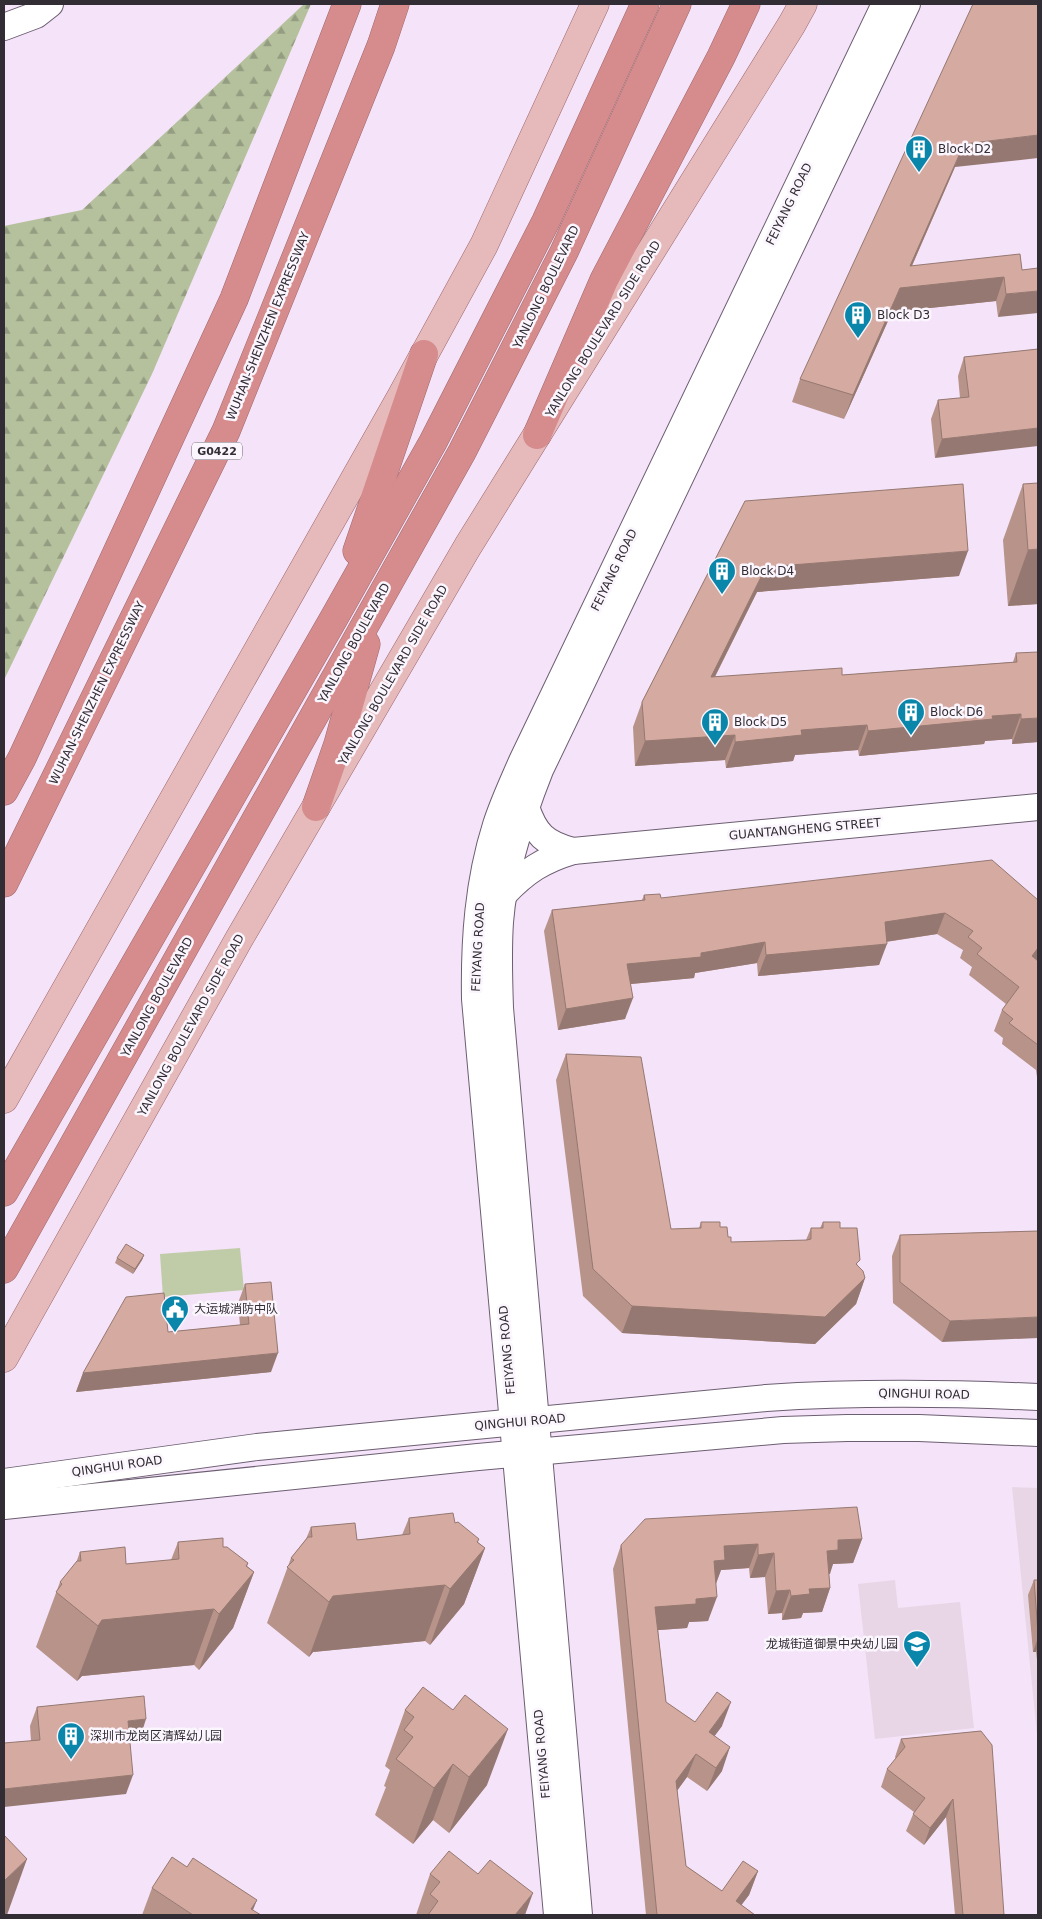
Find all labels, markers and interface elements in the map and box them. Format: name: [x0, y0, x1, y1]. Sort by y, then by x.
building icon: Block D2: [904, 134, 934, 173]
place label: Block D2: [938, 142, 991, 156]
street label: FEIYANG ROAD: [763, 161, 815, 247]
street label: YANLONG BOULEVARD: [510, 223, 582, 352]
street label: WUHAN-SHENZHEN EXPRESSWAY: [224, 229, 313, 422]
street label: YANLONG BOULEVARD SIDE ROAD: [542, 238, 663, 421]
building icon: Block D3: [843, 300, 873, 339]
place label: Block D3: [877, 308, 930, 322]
road number: G0422: [192, 442, 242, 460]
street label: FEIYANG ROAD: [588, 527, 640, 613]
building icon: Block D4: [707, 556, 737, 595]
place label: Block D4: [741, 564, 794, 578]
street label: YANLONG BOULEVARD: [315, 581, 393, 706]
street label: YANLONG BOULEVARD SIDE ROAD: [335, 582, 451, 768]
street label: WUHAN-SHENZHEN EXPRESSWAY: [46, 599, 148, 787]
building icon: Block D6: [896, 697, 926, 736]
place label: Block D6: [930, 705, 983, 719]
building icon: Block D5: [700, 707, 730, 746]
place label: Block D5: [734, 715, 787, 729]
street label: GUANTANGHENG STREET: [728, 815, 882, 843]
street label: FEIYANG ROAD: [469, 902, 487, 992]
street label: YANLONG BOULEVARD SIDE ROAD: [135, 932, 247, 1119]
street label: YANLONG BOULEVARD: [118, 935, 196, 1060]
public building icon: 大运城消防中队: [160, 1294, 190, 1333]
place label: 大运城消防中队: [194, 1302, 278, 1316]
street label: FEIYANG ROAD: [496, 1305, 518, 1395]
street label: QINGHUI ROAD: [878, 1386, 970, 1402]
street label: QINGHUI ROAD: [474, 1411, 566, 1433]
street label: QINGHUI ROAD: [71, 1453, 163, 1479]
school or university icon: 龙城街道御景中央幼儿园: [902, 1629, 932, 1668]
place label: 龙城街道御景中央幼儿园: [766, 1637, 898, 1651]
street label: FEIYANG ROAD: [531, 1709, 553, 1799]
building icon: 深圳市龙岗区清辉幼儿园: [56, 1721, 86, 1760]
place label: 深圳市龙岗区清辉幼儿园: [90, 1729, 222, 1743]

